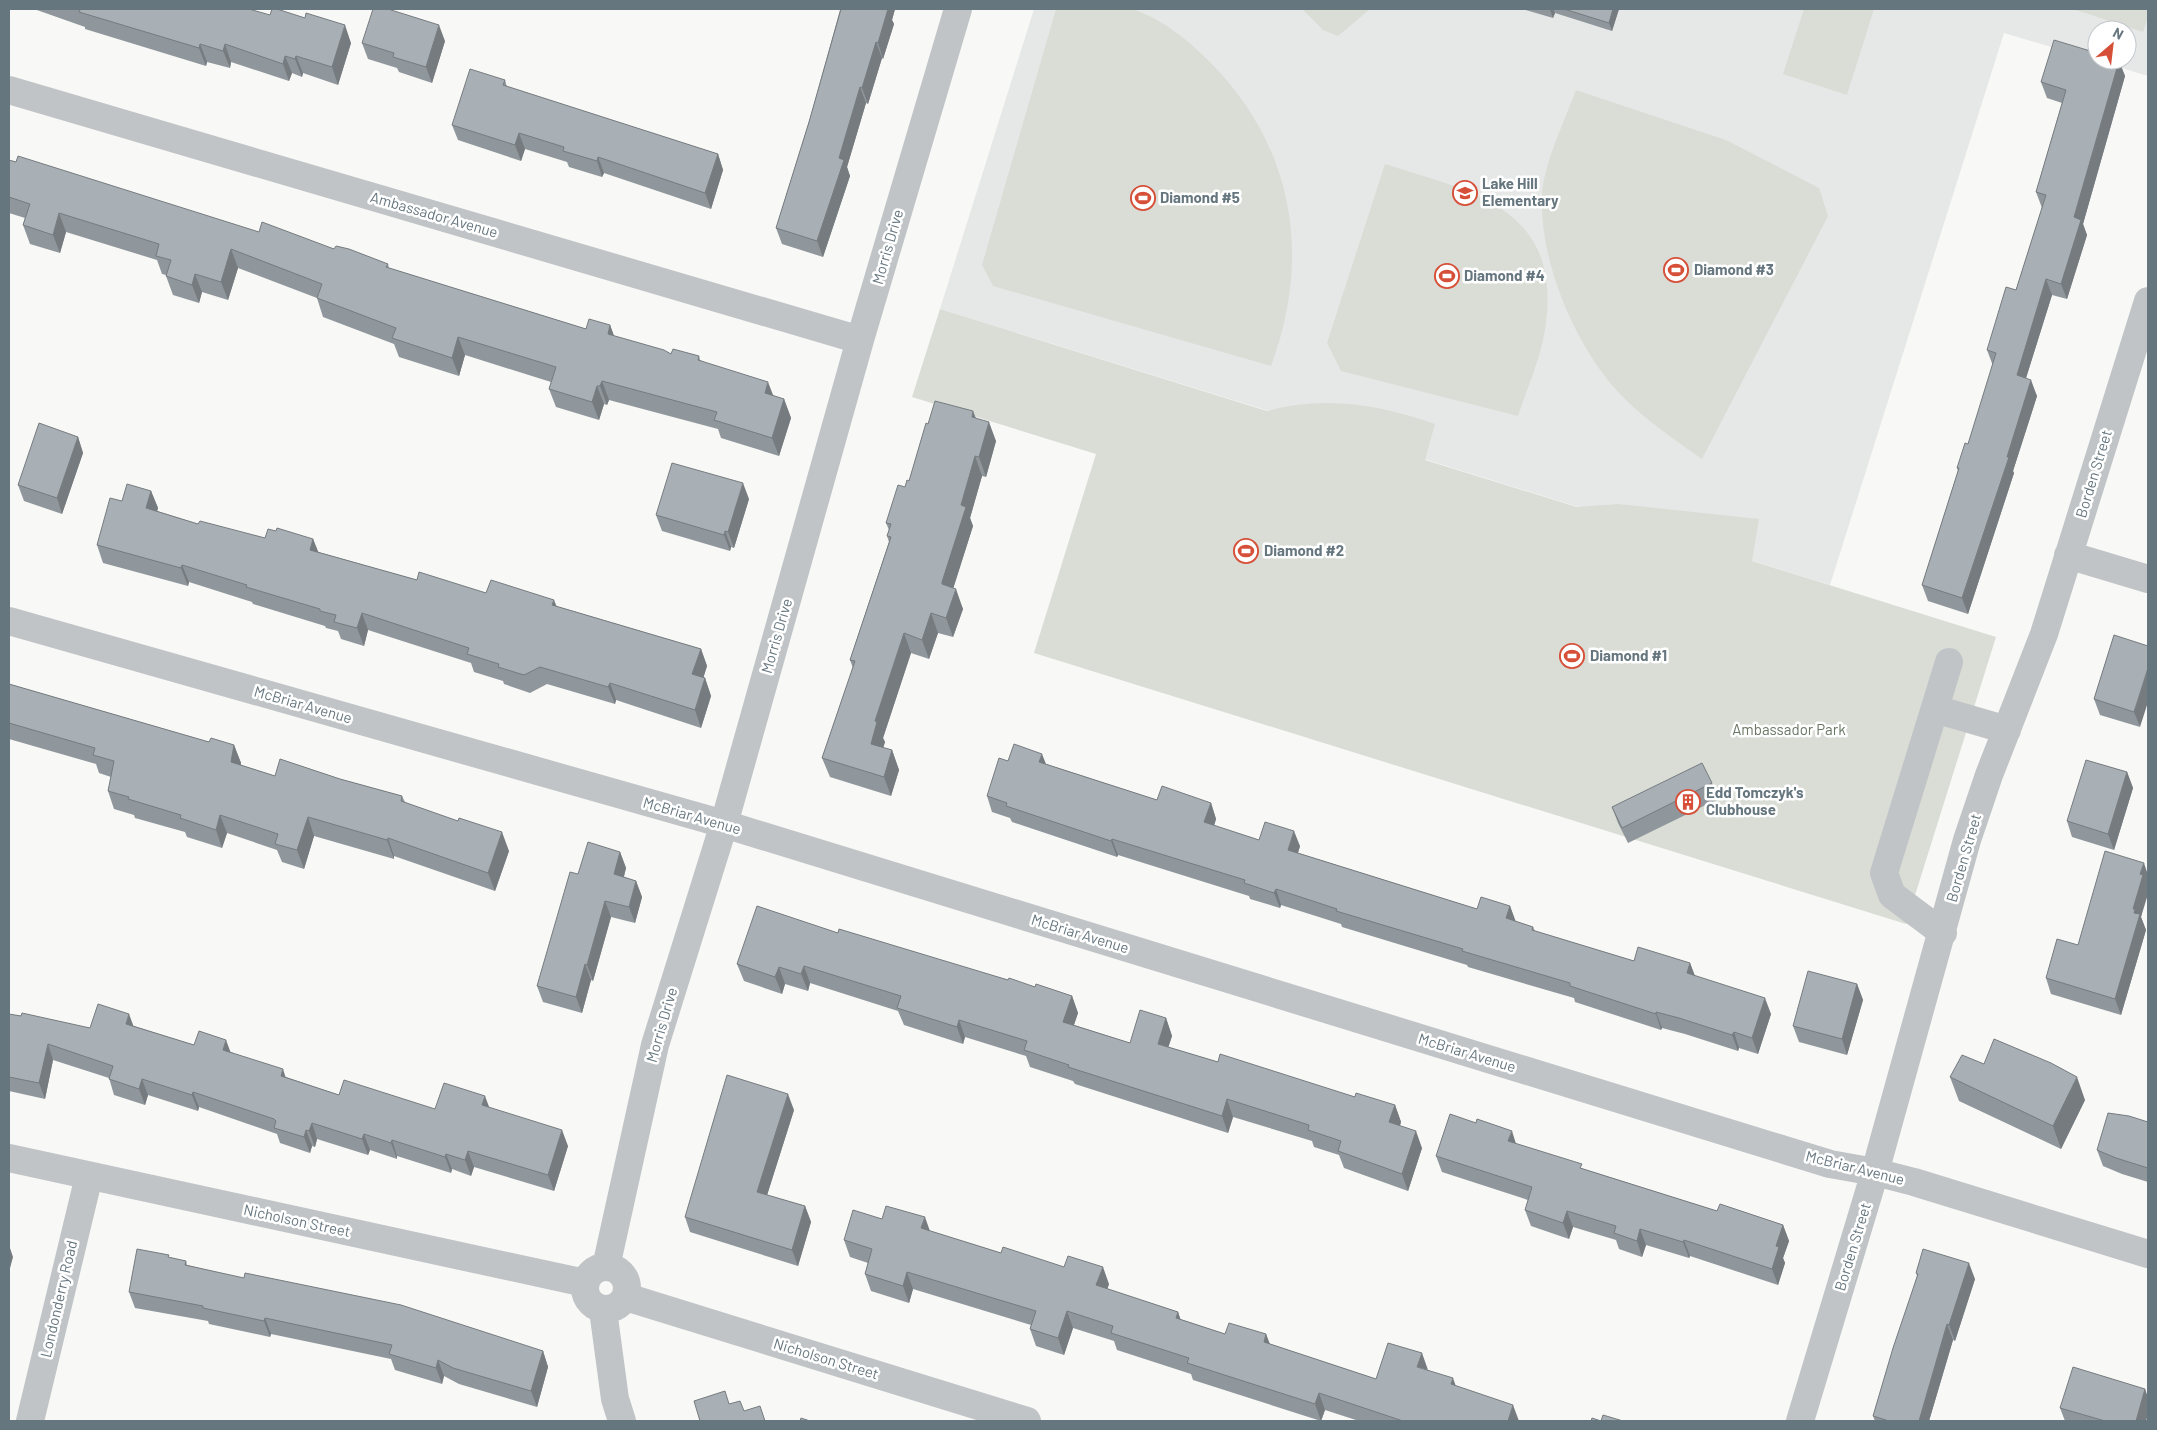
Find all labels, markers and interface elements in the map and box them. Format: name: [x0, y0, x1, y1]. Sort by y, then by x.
north arrow: [2087, 20, 2137, 70]
text: N: [2110, 23, 2126, 43]
place label: Lake Hill Elementary: [1482, 174, 1559, 209]
school or university icon: Lake Hill Elementary: [1452, 180, 1478, 206]
sports icon: Diamond #5: [1130, 185, 1156, 211]
street label: Ambassador Avenue: [368, 187, 500, 241]
place label: Diamond #5: [1160, 188, 1240, 206]
street label: Morris Drive: [868, 207, 906, 286]
sports icon: Diamond #3: [1663, 257, 1689, 283]
place label: Diamond #3: [1694, 260, 1774, 278]
sports icon: Diamond #4: [1434, 263, 1460, 289]
place label: Diamond #4: [1464, 266, 1545, 284]
street label: Borden Street: [2071, 427, 2115, 520]
sports icon: Diamond #2: [1233, 538, 1259, 564]
place label: Diamond #2: [1264, 541, 1344, 559]
street label: Morris Drive: [757, 596, 795, 675]
sports icon: Diamond #1: [1559, 643, 1585, 669]
place label: Diamond #1: [1590, 646, 1667, 664]
street label: McBriar Avenue: [252, 681, 354, 727]
park label: Ambassador Park: [1732, 720, 1846, 738]
place label: Edd Tomczyk's Clubhouse: [1706, 783, 1804, 818]
building icon: Edd Tomczyk's Clubhouse: [1675, 789, 1701, 815]
street label: McBriar Avenue: [641, 792, 743, 838]
street label: Borden Street: [1942, 811, 1984, 904]
street label: McBriar Avenue: [1029, 910, 1131, 956]
street label: Morris Drive: [642, 985, 680, 1064]
street label: McBriar Avenue: [1416, 1029, 1518, 1075]
street label: McBriar Avenue: [1804, 1146, 1906, 1188]
street label: Nicholson Street: [242, 1200, 352, 1240]
street label: Borden Street: [1830, 1200, 1874, 1293]
street label: Londonderry Road: [36, 1238, 80, 1359]
street label: Nicholson Street: [772, 1334, 881, 1383]

